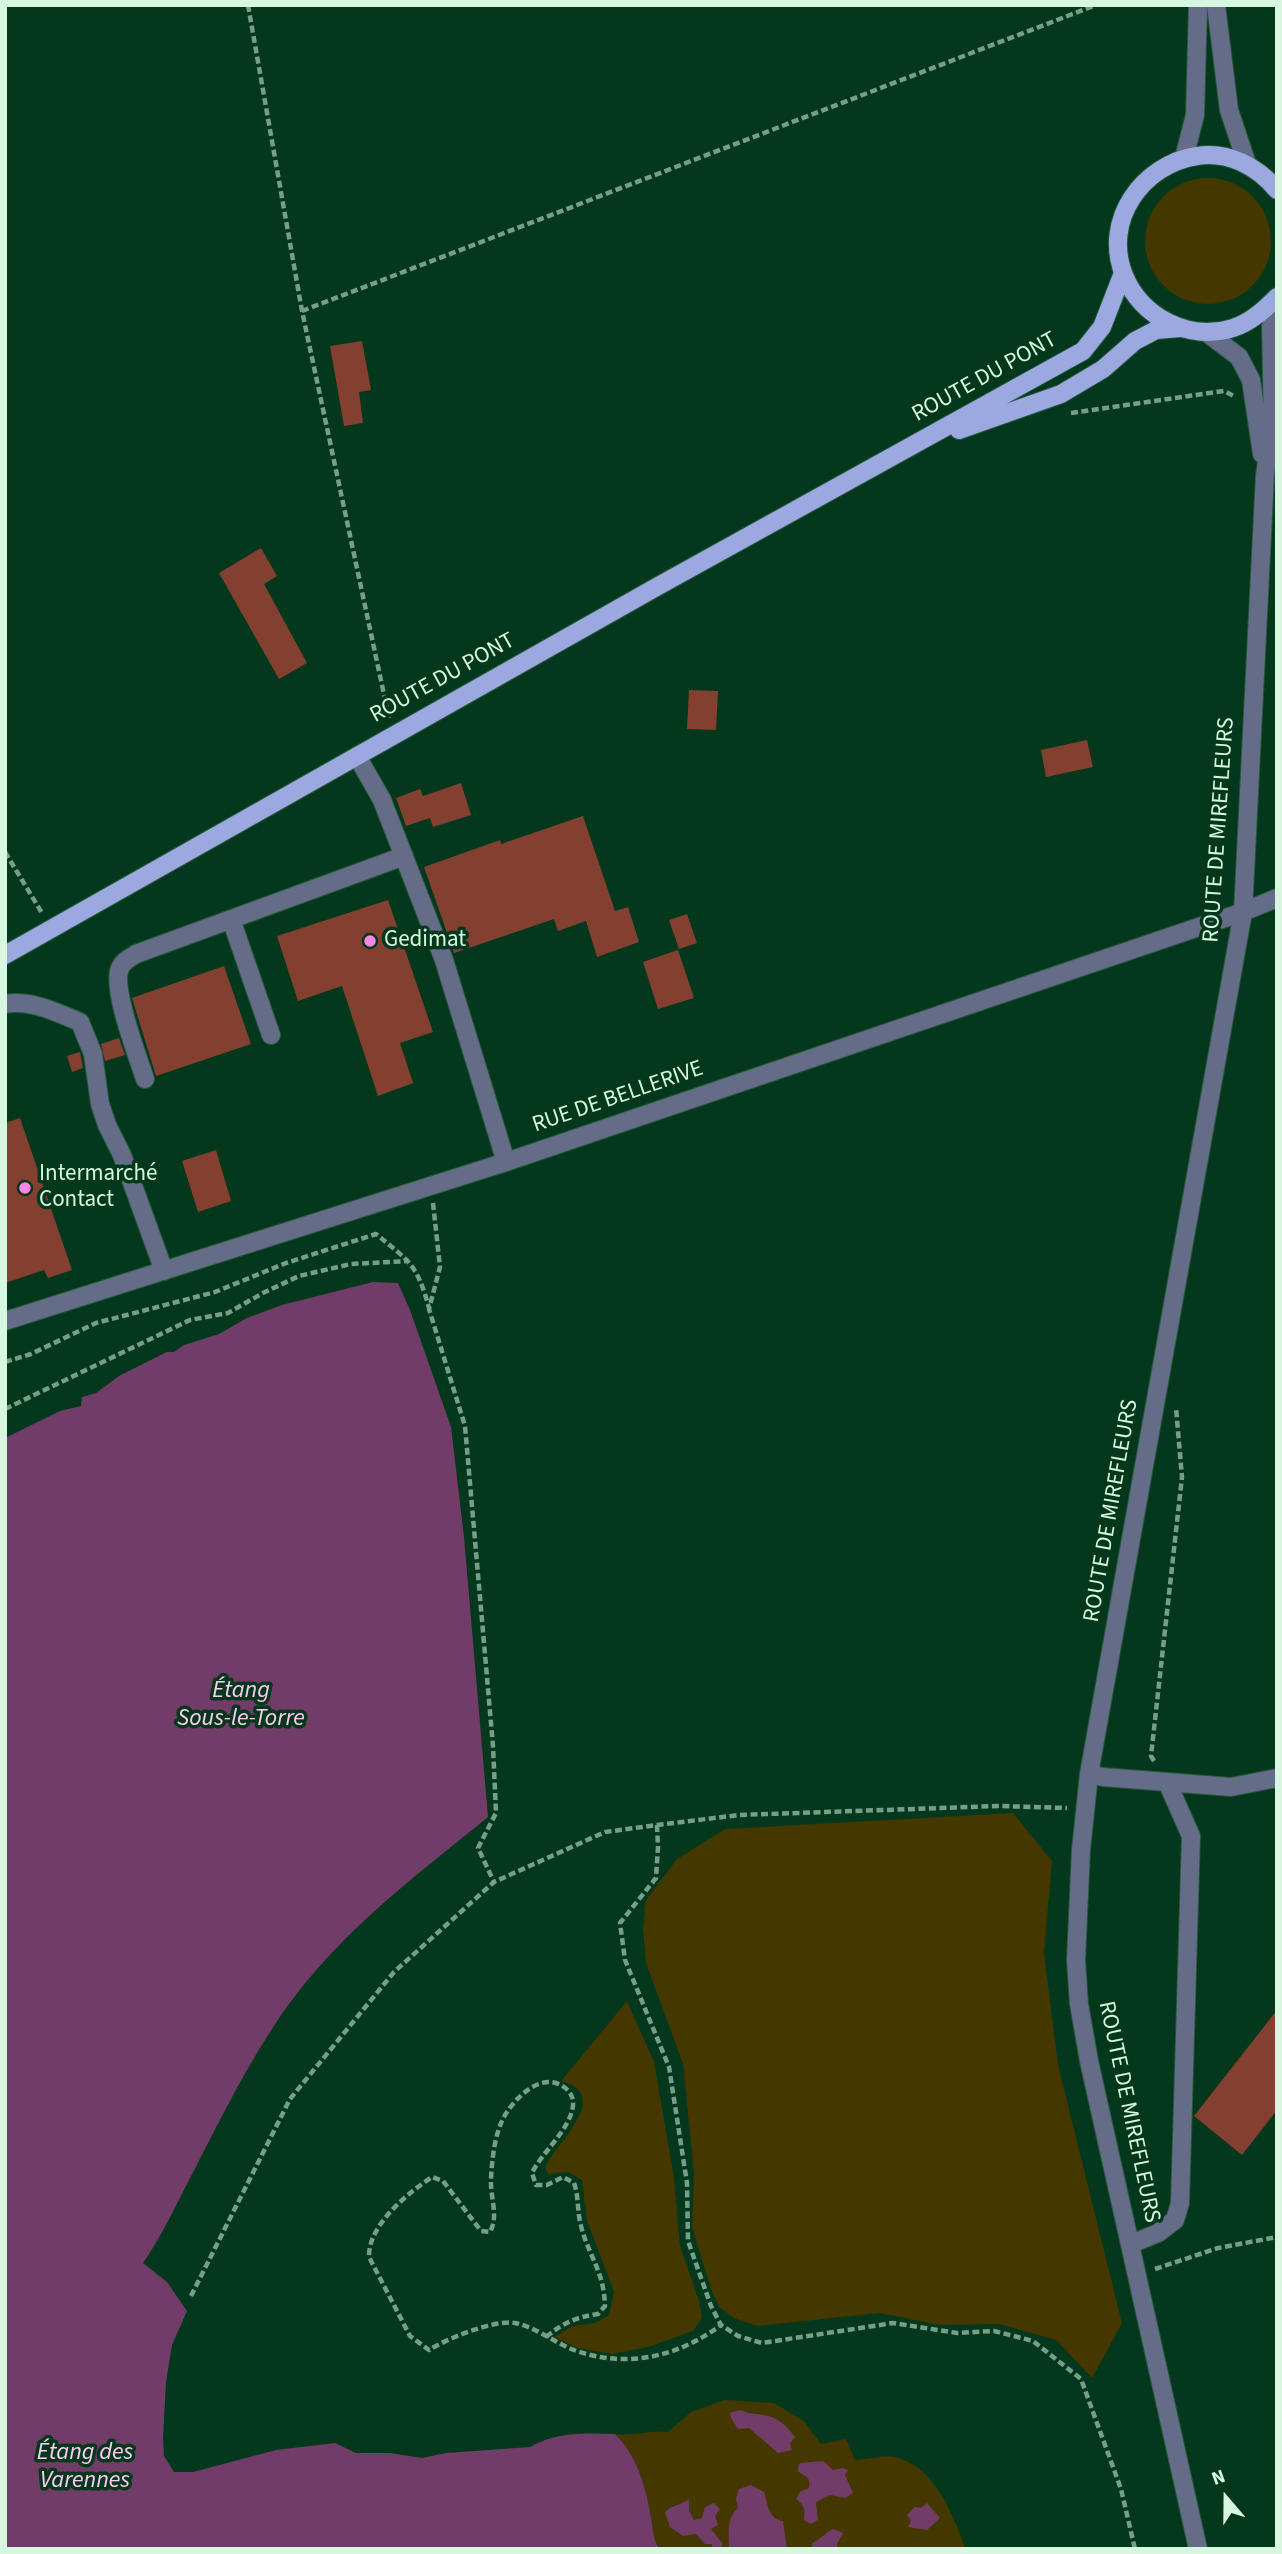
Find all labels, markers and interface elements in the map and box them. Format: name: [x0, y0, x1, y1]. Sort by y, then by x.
street label: ROUTE DU PONT: [908, 327, 1062, 429]
street label: ROUTE DU PONT: [366, 628, 520, 730]
street label: ROUTE DE MIREFLEURS: [1198, 716, 1242, 944]
place label: Gedimat: [384, 927, 466, 955]
marker: Gedimat: [362, 933, 378, 949]
street label: RUE DE BELLERIVE: [529, 1056, 707, 1140]
place label: Intermarché Contact: [39, 1161, 157, 1215]
marker: Intermarché Contact: [17, 1180, 33, 1196]
street label: ROUTE DE MIREFLEURS: [1079, 1398, 1145, 1624]
water label: Étang Sous-le-Torre: [177, 1678, 305, 1734]
street label: ROUTE DE MIREFLEURS: [1091, 1999, 1165, 2225]
water label: Étang des Varennes: [37, 2440, 133, 2496]
north arrow: [1191, 2463, 1261, 2533]
text: N: [1208, 2463, 1229, 2493]

